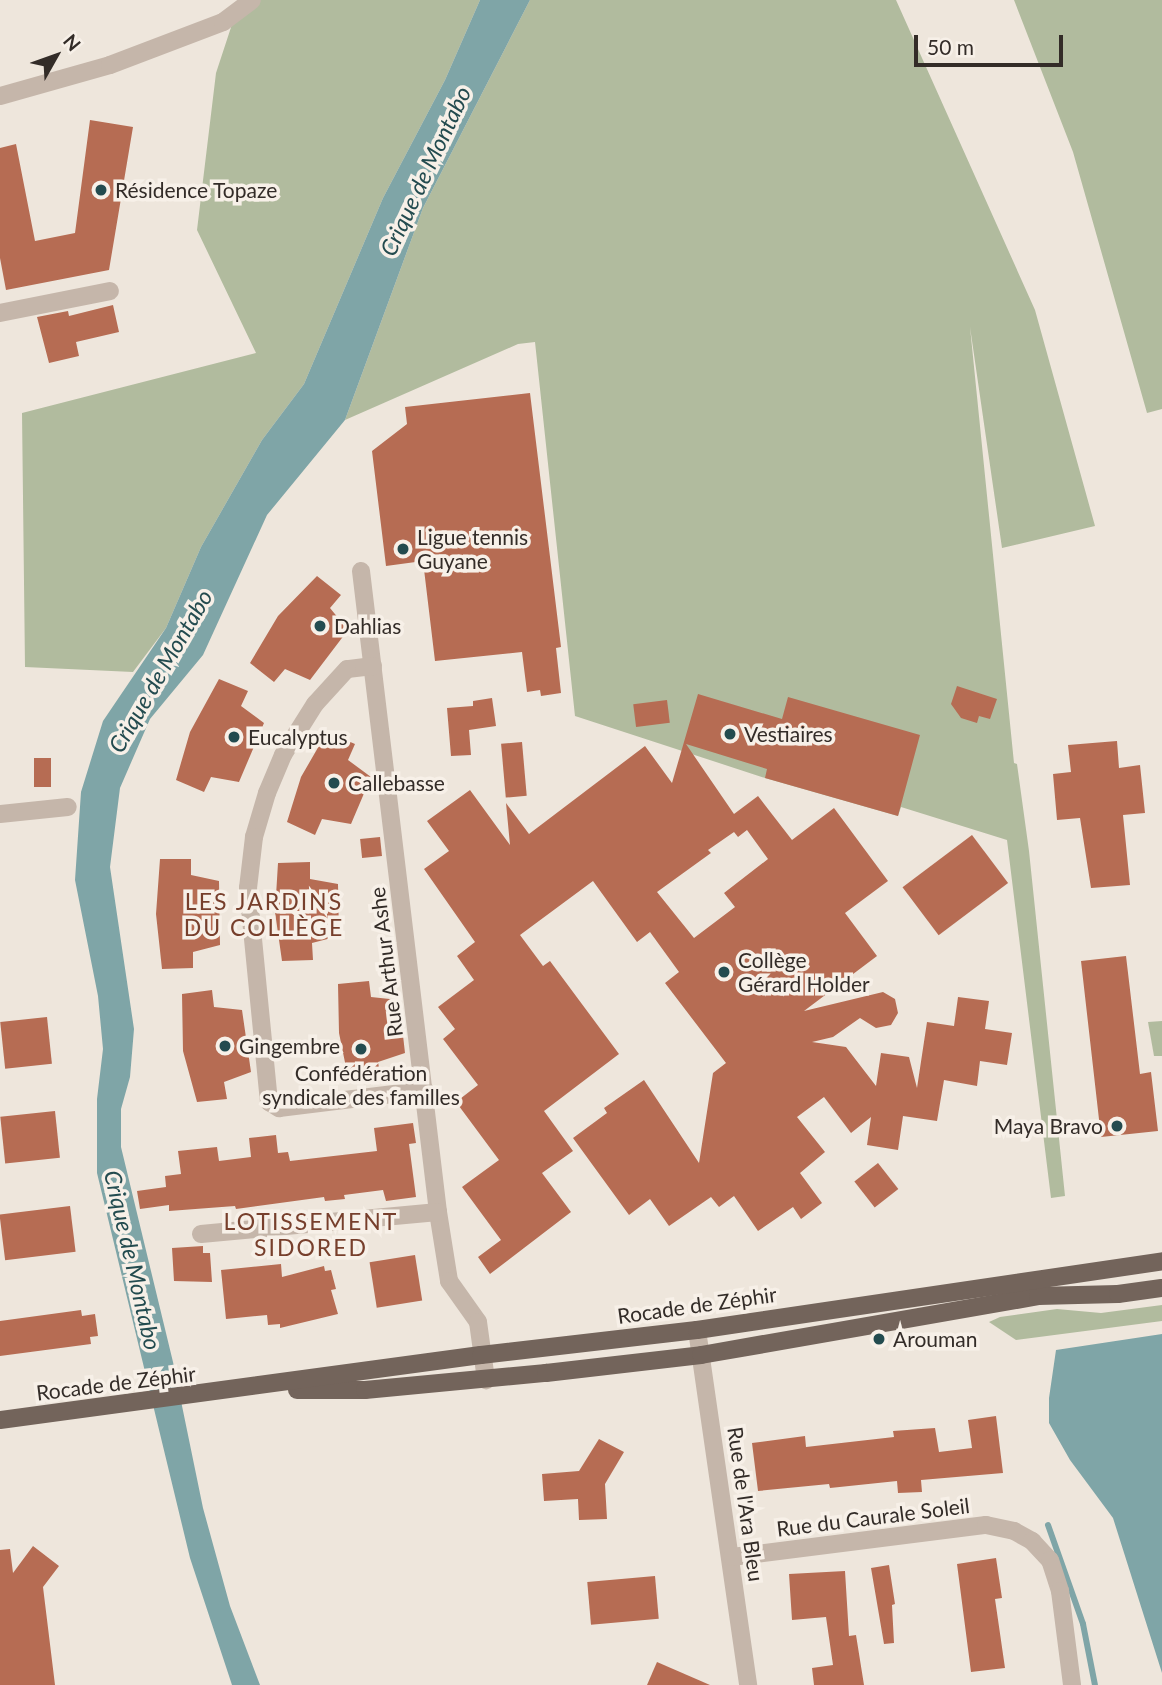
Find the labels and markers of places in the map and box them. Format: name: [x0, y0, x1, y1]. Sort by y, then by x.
place label: Résidence Topaze: [115, 177, 278, 203]
marker: Résidence Topaze: [93, 182, 109, 198]
place label: Ligue tennis Guyane: [417, 524, 528, 574]
marker: Ligue tennis Guyane: [395, 541, 411, 557]
place label: Dahlias: [334, 613, 401, 639]
marker: Dahlias: [312, 618, 328, 634]
place label: Vestiaires: [744, 721, 833, 747]
place label: Eucalyptus: [248, 724, 348, 750]
marker: Vestiaires: [722, 726, 738, 742]
marker: Eucalyptus: [226, 729, 242, 745]
place label: Callebasse: [348, 770, 445, 796]
marker: Callebasse: [326, 775, 342, 791]
place label: Collège Gérard Holder: [738, 947, 870, 997]
marker: Collège Gérard Holder: [716, 964, 732, 980]
place label: Gingembre: [239, 1033, 340, 1059]
marker: Gingembre: [217, 1038, 233, 1054]
marker: Confédération syndicale des familles: [353, 1041, 369, 1057]
place label: Confédération syndicale des familles: [262, 1060, 460, 1110]
place label: Maya Bravo: [994, 1113, 1103, 1139]
marker: Maya Bravo: [1109, 1118, 1125, 1134]
place label: Arouman: [893, 1326, 977, 1352]
marker: Arouman: [871, 1331, 887, 1347]

